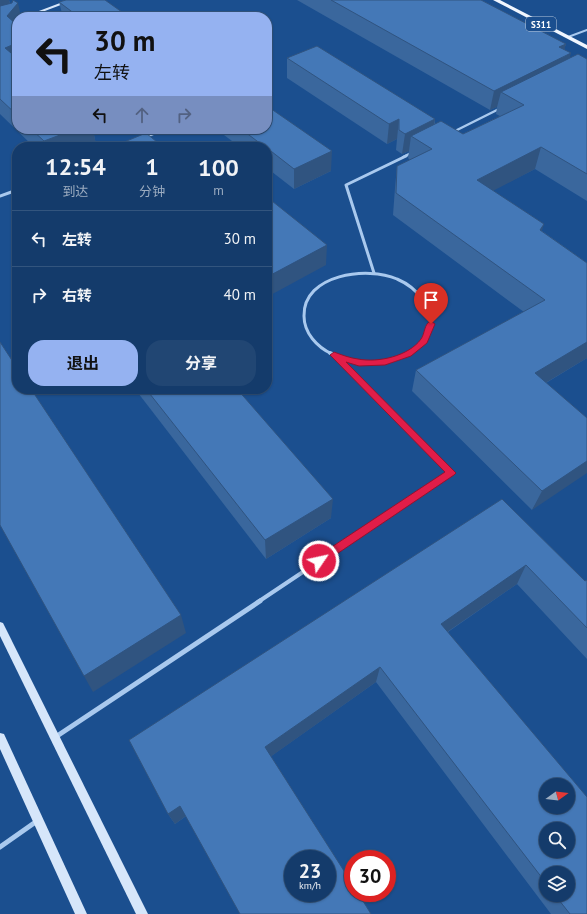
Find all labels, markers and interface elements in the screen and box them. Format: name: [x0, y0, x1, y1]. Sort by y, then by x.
road number: S311: [526, 17, 556, 31]
text: 30 m: [94, 22, 155, 59]
icon: left: [28, 28, 80, 80]
text: 左转: [94, 61, 130, 84]
icon: left: [89, 104, 111, 126]
icon: ahead: [131, 104, 153, 126]
icon: right: [173, 104, 195, 126]
text: 12:54: [45, 151, 106, 182]
text: 1: [145, 151, 159, 182]
text: 100: [198, 152, 239, 183]
text: m: [213, 182, 224, 199]
text: 到达: [63, 183, 89, 200]
text: 分钟: [139, 183, 165, 200]
icon: left: [28, 228, 50, 250]
text: 30 m: [223, 229, 256, 248]
text: 左转: [62, 230, 92, 249]
pin: [414, 283, 448, 324]
icon: right: [28, 284, 50, 306]
text: 40 m: [223, 285, 256, 304]
text: 右转: [62, 286, 92, 305]
icon: arrive: [420, 289, 442, 311]
button: 退出: [28, 340, 138, 386]
button: 分享: [146, 340, 256, 386]
position arrow: [298, 540, 340, 582]
north arrow: [539, 778, 575, 814]
map controls: [539, 778, 575, 902]
button: search: [539, 822, 575, 858]
speed limit sign: 30: [344, 850, 396, 902]
text: 23: [299, 858, 321, 884]
button: layers: [539, 866, 575, 902]
text: km/h: [299, 879, 321, 892]

